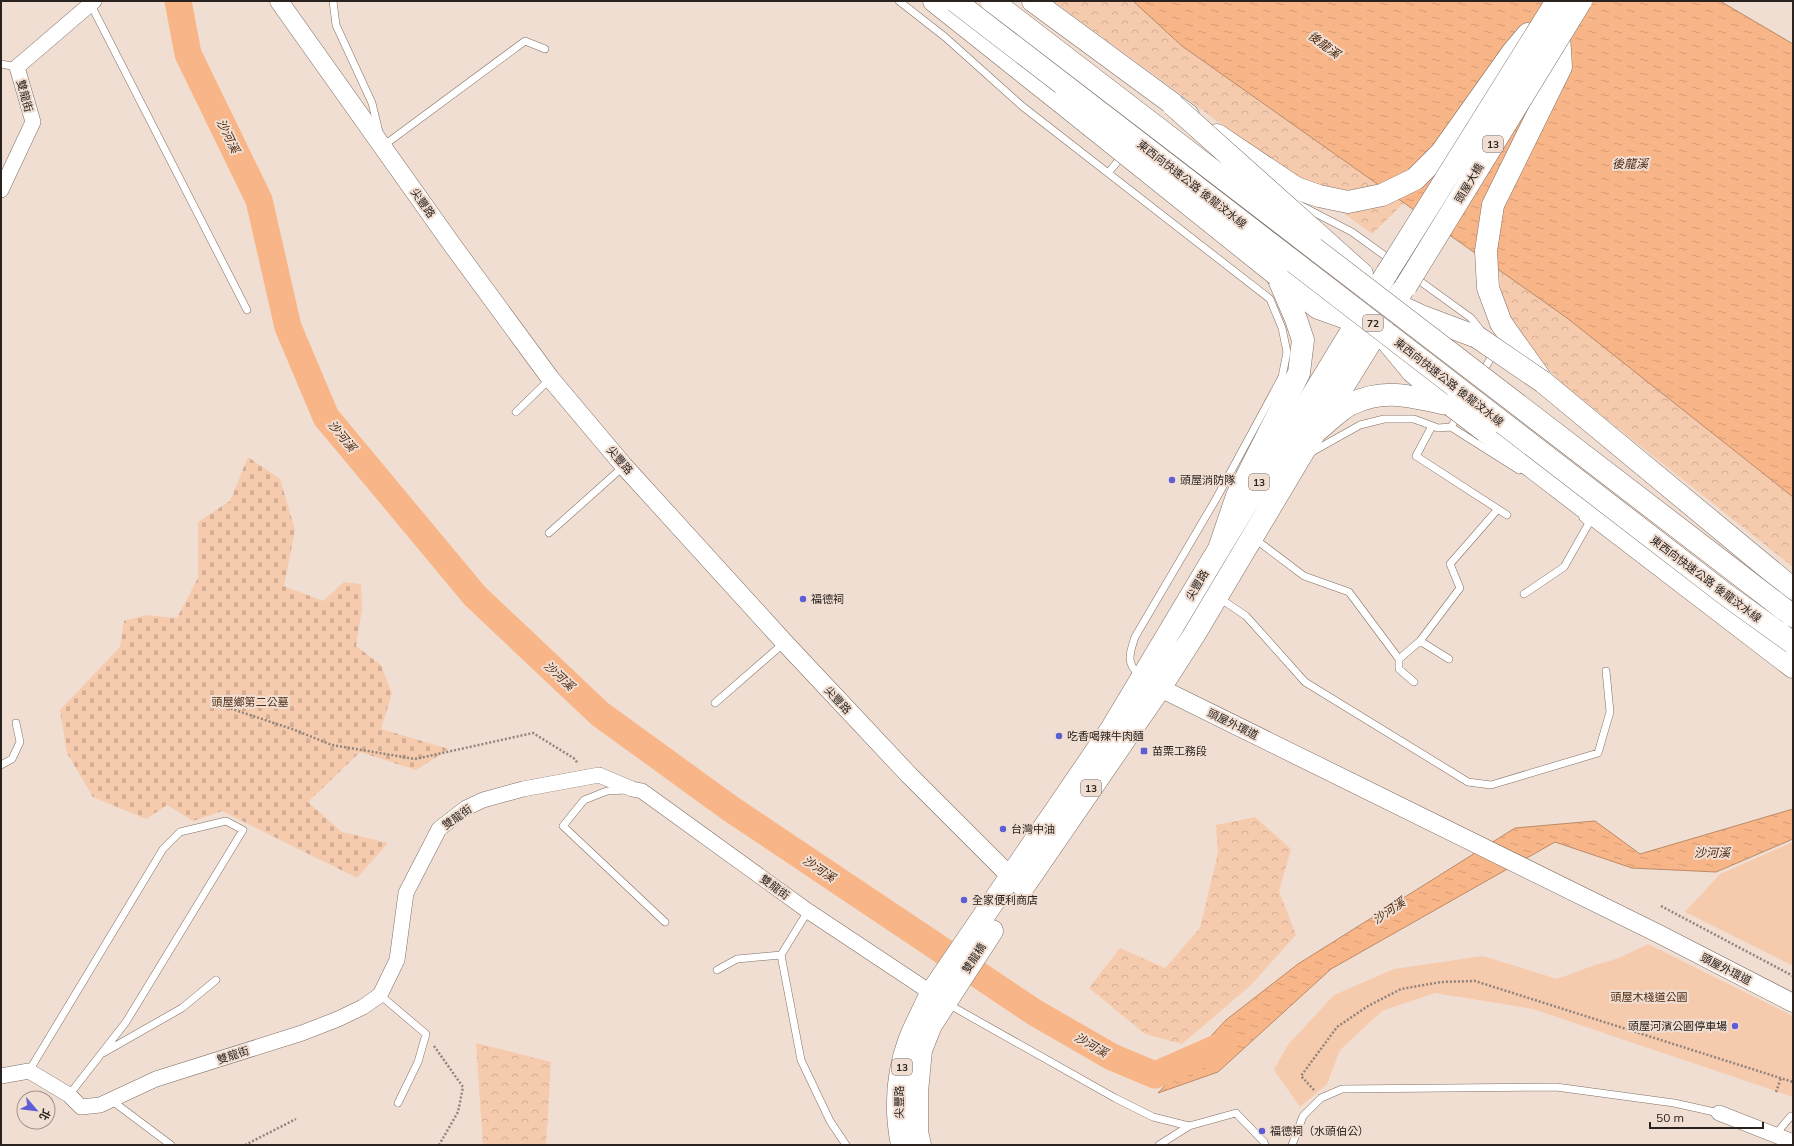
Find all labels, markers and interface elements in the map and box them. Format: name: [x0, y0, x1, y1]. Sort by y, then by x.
water label: 後龍溪: [1305, 28, 1345, 63]
street label: 雙龍街: [14, 78, 36, 114]
water label: 沙河溪: [214, 116, 244, 157]
road number: 13: [1483, 136, 1503, 152]
street label: 東西向快速公路 後龍汶水線: [1135, 137, 1249, 231]
water label: 後龍溪: [1612, 156, 1650, 171]
street label: 頭屋大橋: [1452, 161, 1486, 205]
street label: 尖豐路: [408, 185, 438, 221]
road number: 72: [1363, 315, 1383, 331]
street label: 東西向快速公路 後龍汶水線: [1392, 335, 1506, 429]
water label: 沙河溪: [325, 417, 361, 456]
street label: 尖豐路: [604, 443, 636, 477]
place label: 頭屋消防隊: [1180, 473, 1235, 487]
road number: 13: [1249, 474, 1269, 490]
marker: 頭屋消防隊: [1167, 475, 1177, 485]
street label: 東西向快速公路 後龍汶水線: [1648, 533, 1764, 625]
street label: 尖豐路: [1183, 567, 1211, 603]
place label: 福德祠: [811, 592, 844, 606]
marker: 福德祠: [798, 594, 808, 604]
water label: 沙河溪: [541, 658, 579, 695]
street label: 尖豐路: [822, 683, 854, 717]
park label: 頭屋鄉第二公墓: [212, 695, 289, 709]
street label: 頭屋外環道: [1205, 706, 1261, 742]
place label: 吃香喝辣牛肉麵: [1067, 729, 1144, 743]
marker: 吃香喝辣牛肉麵: [1054, 731, 1064, 741]
place label: 苗栗工務段: [1152, 744, 1207, 758]
marker: 苗栗工務段: [1139, 746, 1149, 756]
road number: 13: [1081, 780, 1101, 796]
street label: 雙龍街: [439, 802, 475, 832]
place label: 台灣中油: [1011, 822, 1055, 836]
marker: 台灣中油: [998, 824, 1008, 834]
water label: 沙河溪: [1694, 845, 1732, 860]
water label: 沙河溪: [800, 852, 840, 886]
street label: 雙龍街: [758, 872, 792, 902]
place label: 全家便利商店: [972, 893, 1038, 907]
water label: 沙河溪: [1370, 893, 1409, 927]
marker: 全家便利商店: [959, 895, 969, 905]
street label: 雙龍橋: [959, 940, 989, 976]
street label: 頭屋外環道: [1698, 950, 1754, 988]
park label: 頭屋木棧道公園: [1611, 990, 1688, 1004]
place label: 頭屋河濱公園停車場: [1628, 1019, 1727, 1033]
marker: 頭屋河濱公園停車場: [1730, 1021, 1740, 1031]
water label: 沙河溪: [1072, 1029, 1112, 1061]
street label: 雙龍街: [215, 1043, 251, 1067]
road number: 13: [892, 1059, 912, 1075]
street label: 尖豐路: [892, 1086, 906, 1119]
north arrow: [16, 1090, 56, 1130]
scale bar: [1650, 1104, 1763, 1130]
text: 北: [36, 1107, 54, 1123]
text: 50 m: [1656, 1110, 1684, 1125]
place label: 福德祠（水頭伯公）: [1270, 1124, 1369, 1138]
marker: 福德祠（水頭伯公）: [1257, 1126, 1267, 1136]

